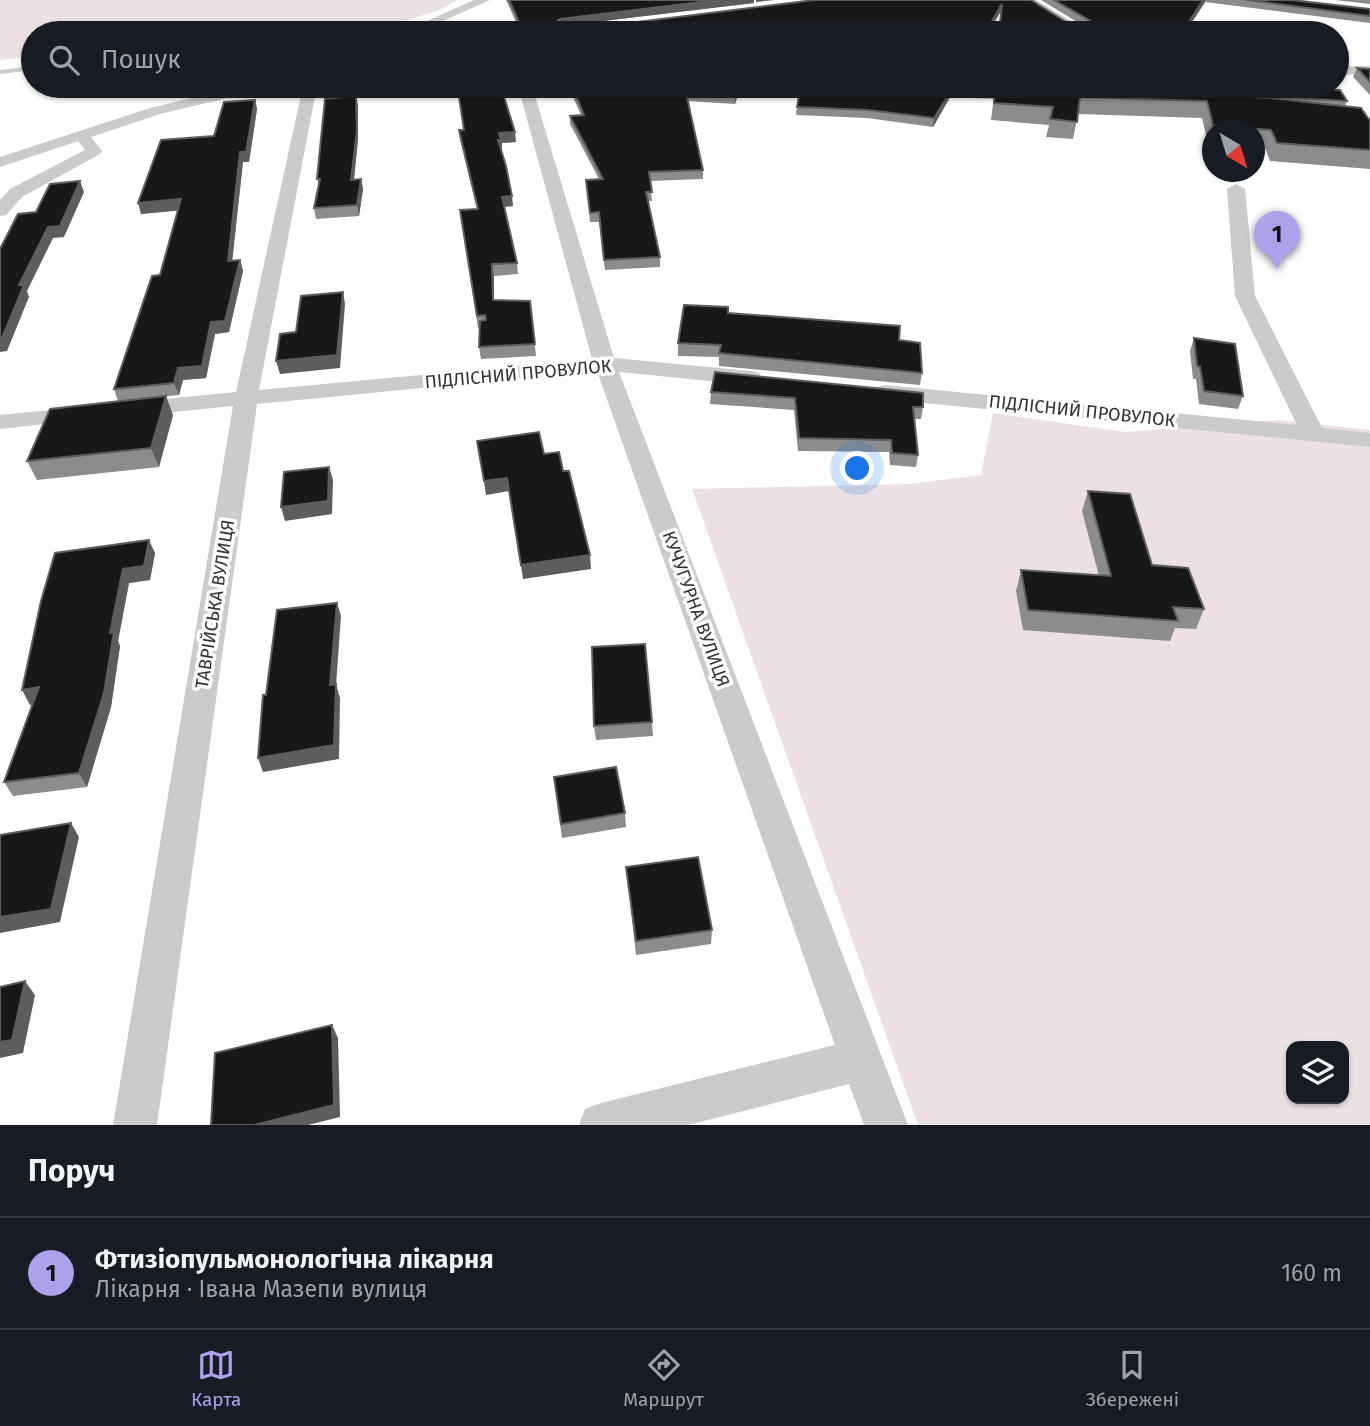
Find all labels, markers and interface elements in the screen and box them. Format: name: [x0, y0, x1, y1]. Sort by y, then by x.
search box: [21, 21, 1349, 98]
icon: search: [45, 41, 83, 79]
text: Пошук: [101, 44, 181, 75]
north arrow: [1202, 119, 1265, 182]
pin: 1: [1254, 211, 1300, 269]
street label: ПІДЛІСНИЙ ПРОВУЛОК: [424, 355, 613, 393]
street label: ПІДЛІСНИЙ ПРОВУЛОК: [988, 390, 1177, 432]
your location: [840, 451, 874, 485]
street label: ТАВРІЙСЬКА ВУЛИЦЯ: [191, 518, 239, 690]
street label: КУЧУГУРНА ВУЛИЦЯ: [658, 528, 734, 690]
map controls: [1286, 1041, 1349, 1104]
button: layers: [1286, 1041, 1349, 1104]
text: Поруч: [28, 1153, 115, 1189]
text: Фтизіопульмонологічна лікарня: [95, 1244, 494, 1275]
text: 1: [46, 1259, 56, 1287]
text: 160 m: [1281, 1259, 1342, 1287]
text: Лікарня · Івана Мазепи вулиця: [95, 1275, 427, 1303]
tab: Карта: [191, 1346, 241, 1411]
tab: Маршрут: [623, 1346, 704, 1411]
tab: Збережені: [1086, 1346, 1179, 1411]

